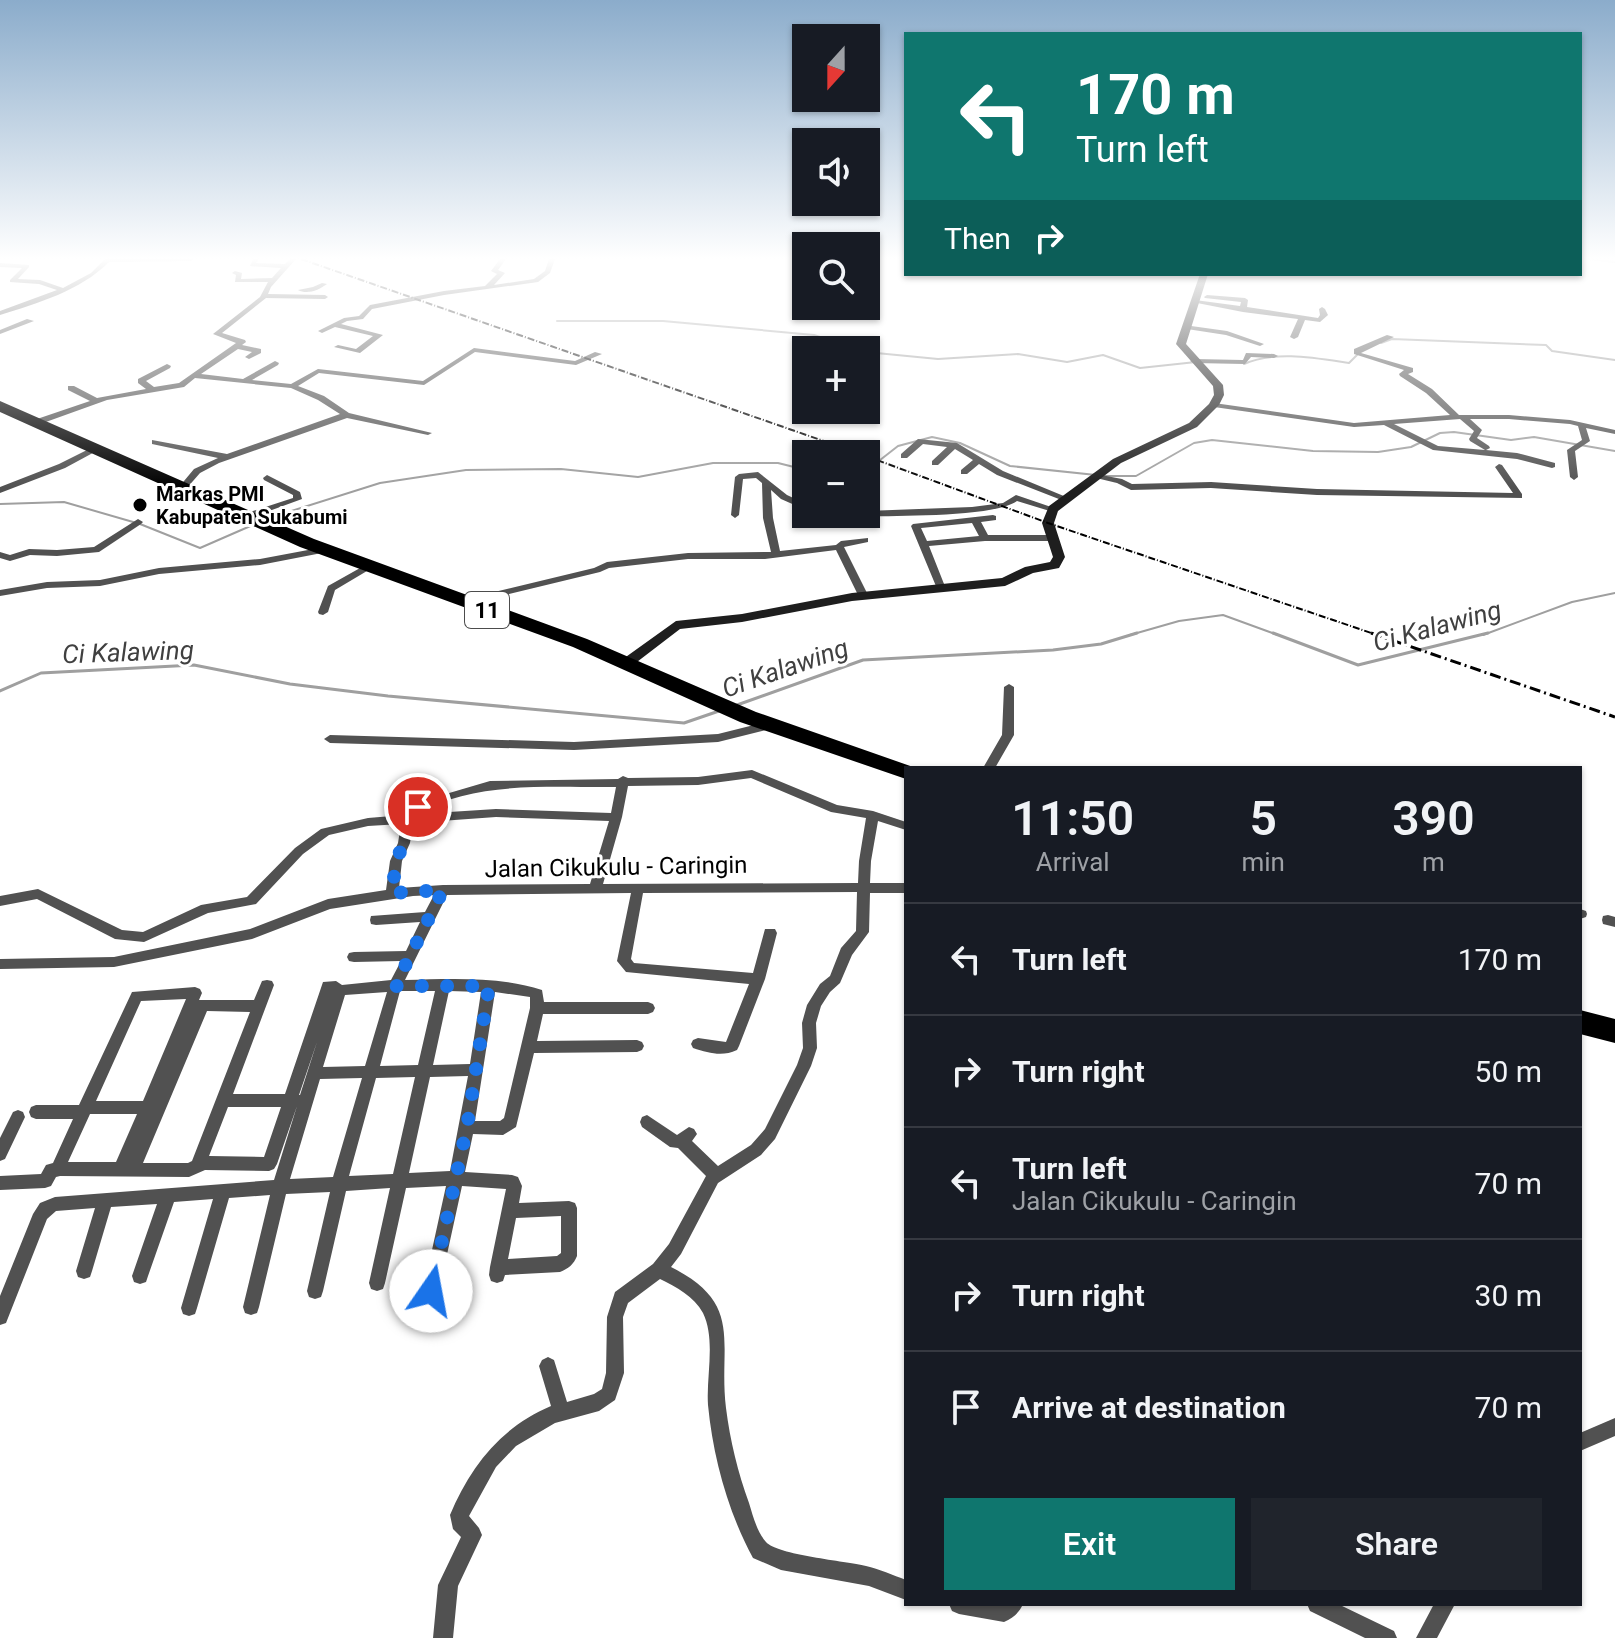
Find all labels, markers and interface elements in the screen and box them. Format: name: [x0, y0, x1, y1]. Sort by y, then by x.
north arrow: [792, 24, 880, 112]
map controls: [792, 24, 880, 528]
text: 170 m: [1076, 62, 1235, 128]
icon: left: [944, 64, 1048, 168]
button: sound: [792, 128, 880, 216]
text: Turn left: [1076, 129, 1209, 171]
icon: right: [1027, 216, 1071, 260]
text: Then: [944, 221, 1011, 256]
button: search: [792, 232, 880, 320]
button: +: [792, 336, 880, 424]
button: −: [792, 440, 880, 528]
place label: Markas PMI Kabupaten Sukabumi: [156, 482, 348, 529]
marker: Markas PMI Kabupaten Sukabumi: [131, 496, 149, 514]
road number: 11: [465, 592, 509, 628]
water label: Ci Kalawing: [1370, 594, 1504, 658]
water label: Ci Kalawing: [718, 632, 852, 704]
water label: Ci Kalawing: [62, 635, 194, 669]
pin: [384, 773, 452, 841]
icon: arrive: [396, 785, 440, 829]
text: 11:50: [1011, 790, 1134, 847]
text: 5: [1250, 790, 1277, 847]
text: 390: [1392, 790, 1475, 847]
text: Arrival: [1036, 847, 1110, 877]
text: min: [1241, 847, 1285, 877]
text: m: [1422, 847, 1445, 877]
street label: Jalan Cikukulu - Caringin: [484, 851, 748, 883]
icon: left: [944, 937, 988, 981]
text: Turn left: [1012, 942, 1127, 977]
text: 170 m: [1458, 942, 1542, 977]
icon: right: [944, 1049, 988, 1093]
text: Turn right: [1012, 1054, 1145, 1089]
text: 50 m: [1475, 1054, 1542, 1089]
text: Turn left: [1012, 1151, 1127, 1186]
icon: left: [944, 1161, 988, 1205]
text: 70 m: [1475, 1166, 1542, 1201]
text: Jalan Cikukulu - Caringin: [1012, 1186, 1297, 1216]
position arrow: [389, 1249, 473, 1333]
icon: right: [944, 1273, 988, 1317]
text: Turn right: [1012, 1278, 1145, 1313]
text: 30 m: [1475, 1278, 1542, 1313]
icon: arrive: [944, 1385, 988, 1429]
text: Arrive at destination: [1012, 1390, 1286, 1425]
text: 70 m: [1475, 1390, 1542, 1425]
button: Exit: [944, 1498, 1235, 1590]
button: Share: [1251, 1498, 1542, 1590]

